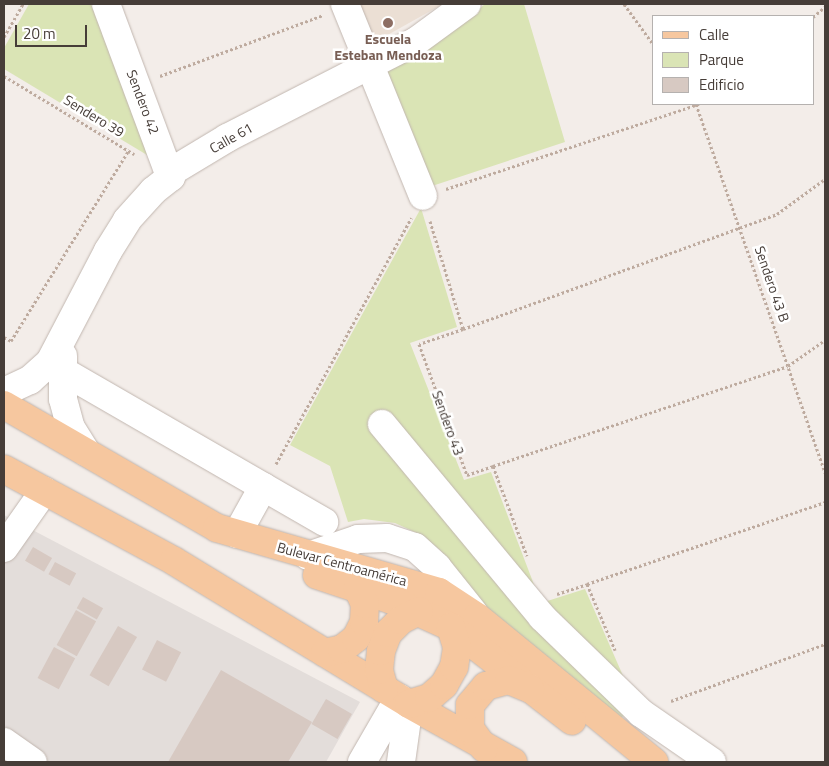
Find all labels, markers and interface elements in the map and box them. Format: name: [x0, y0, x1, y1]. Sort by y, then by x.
scale bar: [18, 15, 90, 47]
legend: [652, 15, 814, 105]
marker: Escuela Esteban Mendoza: [382, 17, 394, 29]
text: 20 m: [23, 22, 56, 45]
text: Calle: [699, 23, 729, 46]
place label: Escuela Esteban Mendoza: [334, 31, 442, 64]
text: Parque: [699, 48, 744, 71]
street label: Sendero 42: [123, 67, 163, 137]
text: Edificio: [699, 73, 744, 96]
street label: Sendero 39: [61, 91, 127, 141]
street label: Calle 61: [206, 119, 256, 157]
street label: Sendero 43 B: [751, 244, 793, 324]
street label: Sendero 43: [429, 388, 467, 458]
street label: Bulevar Centroamérica: [275, 539, 409, 589]

